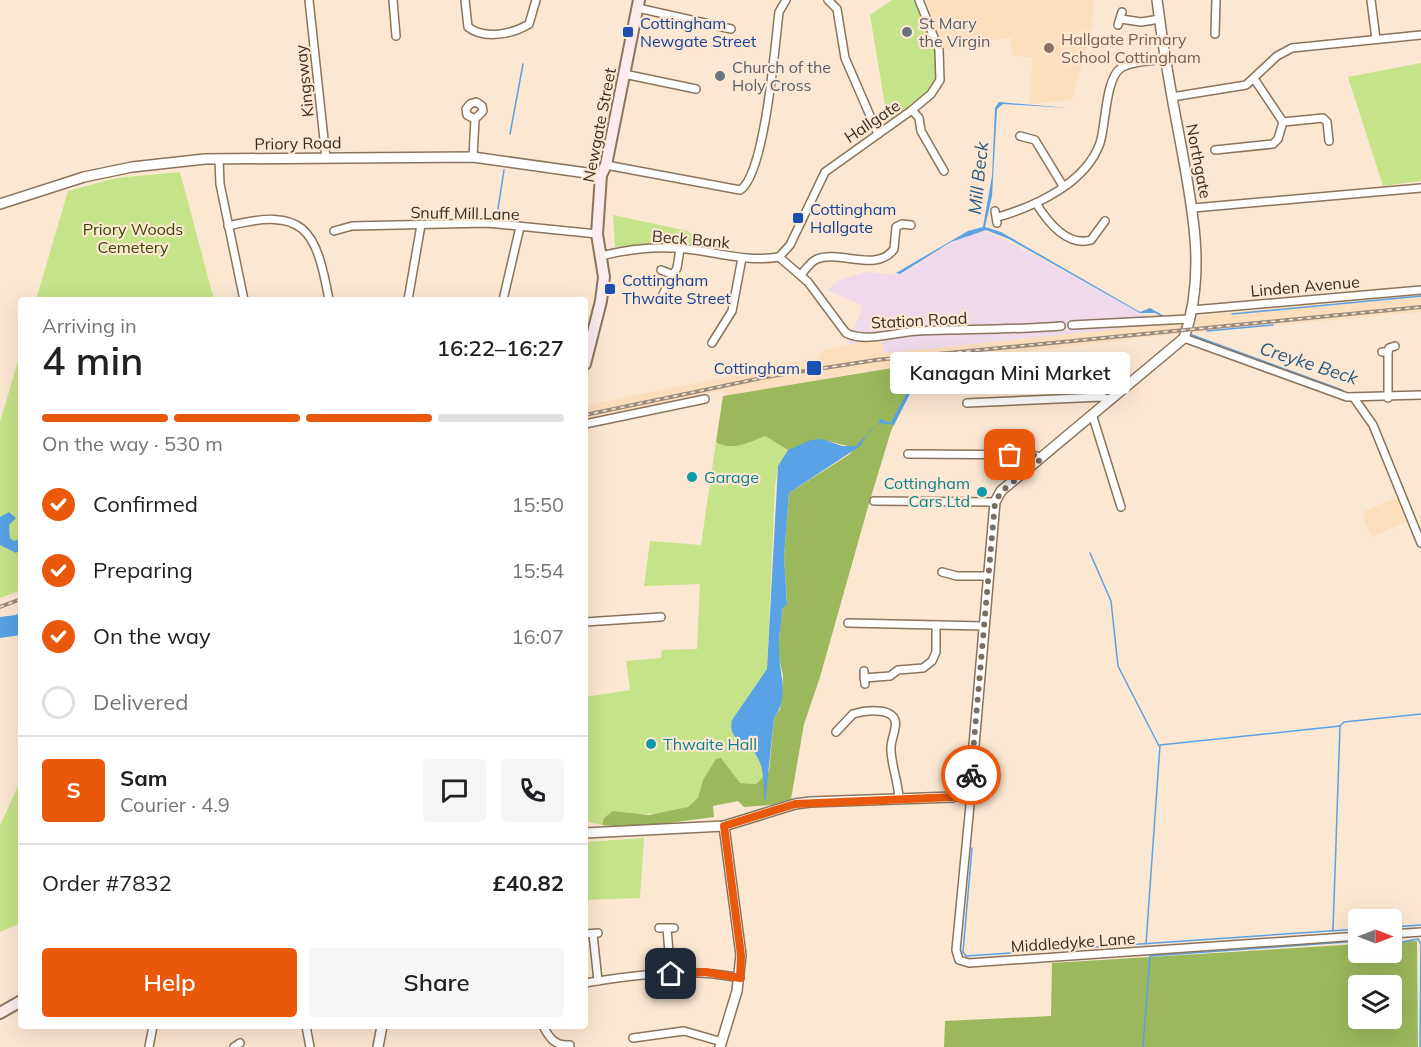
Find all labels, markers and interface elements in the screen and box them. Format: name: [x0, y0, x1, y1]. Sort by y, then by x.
place label: Cottingham Newgate Street: [640, 13, 757, 51]
place label: St Mary the Virgin: [919, 13, 990, 51]
marker: Cottingham Newgate Street: [621, 25, 635, 39]
marker: St Mary the Virgin: [900, 25, 914, 39]
place label: Hallgate Primary School Cottingham: [1061, 29, 1201, 67]
marker: Hallgate Primary School Cottingham: [1042, 41, 1056, 55]
street label: Kingsway: [290, 43, 318, 118]
place label: Church of the Holy Cross: [732, 57, 831, 95]
street label: Newgate Street: [578, 66, 620, 184]
marker: Church of the Holy Cross: [713, 69, 727, 83]
street label: Hallgate: [840, 95, 904, 147]
street label: Northgate: [1182, 122, 1216, 200]
street label: Priory Road: [254, 132, 342, 154]
water label: Mill Beck: [963, 140, 993, 216]
place label: Cottingham Hallgate: [810, 199, 896, 237]
street label: Snuff Mill Lane: [410, 202, 520, 224]
marker: Cottingham Hallgate: [791, 211, 805, 225]
park label: Priory Woods Cemetery: [83, 219, 183, 257]
street label: Beck Bank: [651, 226, 731, 252]
place label: Cottingham Thwaite Street: [622, 270, 731, 308]
street label: Linden Avenue: [1250, 271, 1360, 301]
marker: Cottingham Thwaite Street: [603, 282, 617, 296]
street label: Station Road: [870, 307, 968, 333]
text: Arriving in: [42, 313, 137, 338]
text: 16:22–16:27: [437, 334, 564, 362]
text: 4 min: [42, 336, 143, 385]
water label: Creyke Beck: [1257, 336, 1362, 390]
callout: Kanagan Mini Market: [890, 353, 1130, 395]
place label: Cottingham: [714, 358, 800, 378]
marker: Cottingham: [805, 359, 823, 377]
text: Kanagan Mini Market: [910, 360, 1110, 385]
pin: [984, 429, 1035, 480]
text: On the way · 530 m: [42, 431, 223, 456]
icon: bag: [993, 438, 1026, 471]
place label: Garage: [704, 467, 759, 487]
marker: Garage: [685, 470, 699, 484]
place label: Cottingham Cars Ltd: [884, 473, 970, 511]
marker: Cottingham Cars Ltd: [975, 485, 989, 499]
icon: check: [42, 488, 75, 521]
text: Confirmed: [93, 490, 198, 518]
text: 15:50: [511, 492, 564, 517]
icon: check: [42, 554, 75, 587]
text: Preparing: [93, 556, 193, 584]
text: 15:54: [511, 558, 564, 583]
icon: check: [42, 620, 75, 653]
text: On the way: [93, 622, 211, 650]
text: 16:07: [511, 624, 564, 649]
text: Delivered: [93, 688, 188, 716]
place label: Thwaite Hall: [663, 734, 757, 754]
marker: Thwaite Hall: [644, 737, 658, 751]
courier: [941, 745, 1001, 805]
button: chat: [423, 759, 486, 822]
button: phone: [501, 759, 564, 822]
icon: bike: [955, 759, 988, 792]
text: Sam: [120, 764, 168, 792]
text: S: [66, 776, 81, 804]
text: Courier · 4.9: [120, 792, 230, 817]
text: Order #7832: [42, 869, 172, 897]
text: £40.82: [493, 869, 564, 897]
north arrow: [1348, 909, 1402, 963]
map controls: [1348, 909, 1402, 1029]
street label: Middledyke Lane: [1010, 928, 1136, 956]
button: Help: [42, 948, 297, 1017]
button: Share: [309, 948, 564, 1017]
pin: [645, 948, 696, 999]
icon: home: [654, 957, 687, 990]
button: layers: [1348, 975, 1402, 1029]

